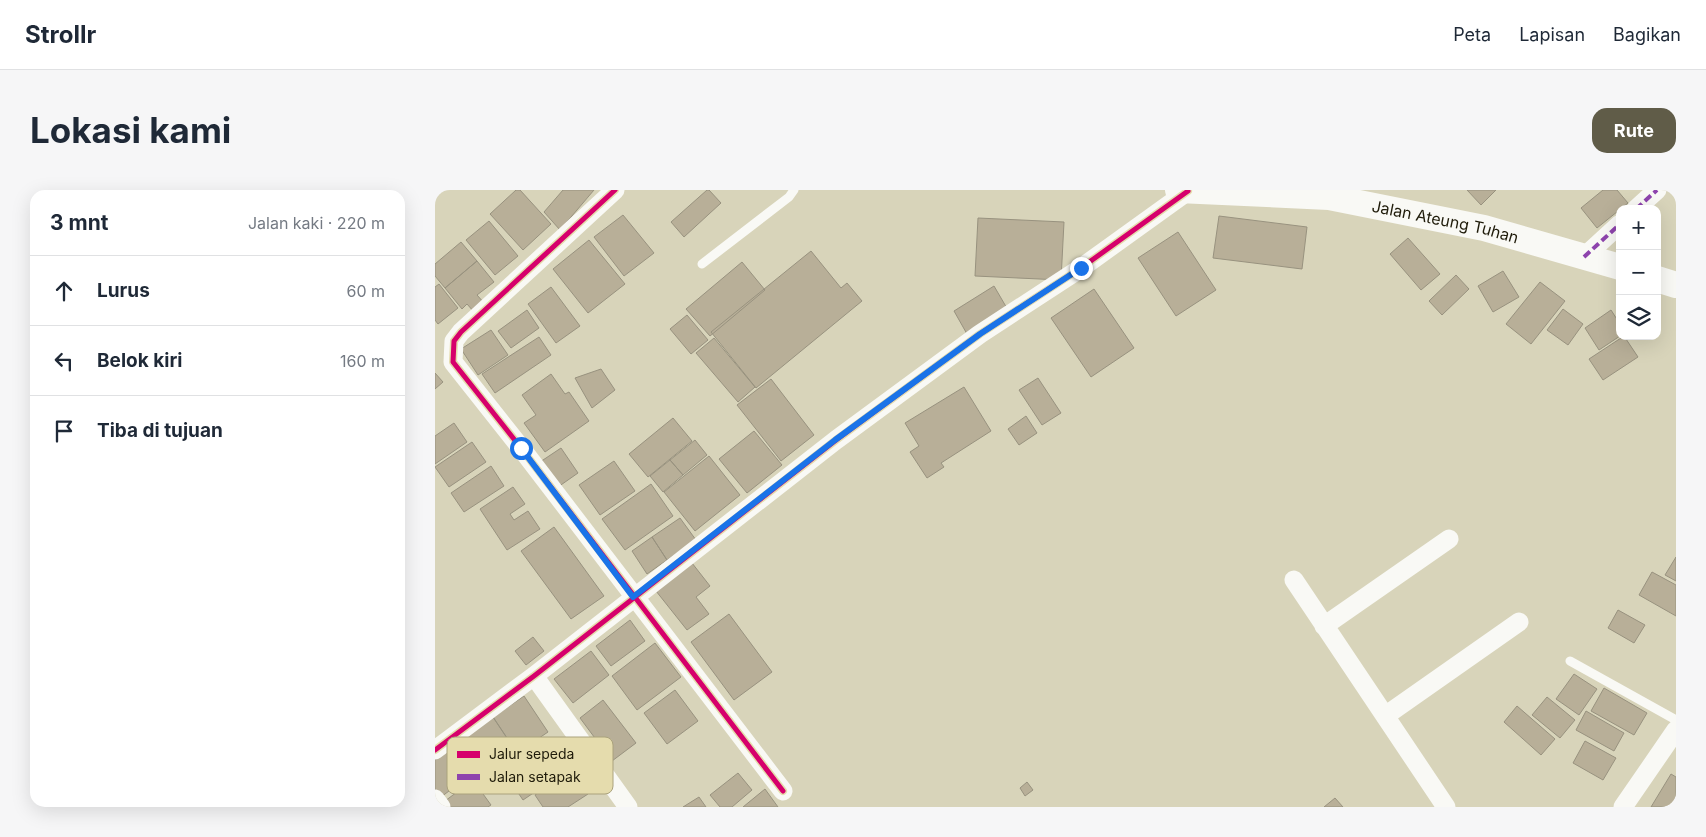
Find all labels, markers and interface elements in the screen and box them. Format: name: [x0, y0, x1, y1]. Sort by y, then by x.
text: Strollr: [25, 20, 96, 49]
text: Peta: [1453, 24, 1491, 45]
text: Lapisan: [1519, 24, 1585, 45]
text: Bagikan: [1613, 24, 1681, 45]
button: Rute: [1592, 108, 1676, 153]
text: Lokasi kami: [30, 109, 231, 151]
street label: Jalan Ateung Tuhan: [1370, 196, 1521, 247]
map controls: [1616, 205, 1661, 340]
button: +: [1616, 205, 1661, 250]
text: 3 mnt: [50, 210, 108, 235]
text: Jalan kaki · 220 m: [248, 213, 385, 233]
button: −: [1616, 250, 1661, 295]
route end: [1070, 257, 1093, 280]
icon: ahead: [50, 277, 78, 305]
text: Lurus: [97, 279, 150, 302]
text: 60 m: [346, 281, 385, 301]
button: layers: [1616, 295, 1661, 340]
icon: left: [50, 347, 78, 375]
text: Belok kiri: [97, 349, 182, 372]
text: 160 m: [340, 351, 385, 371]
icon: arrive: [50, 417, 78, 445]
text: Tiba di tujuan: [97, 419, 223, 442]
route start: [510, 437, 533, 460]
legend: [447, 737, 613, 794]
text: Jalur sepeda: [489, 745, 574, 762]
text: Jalan setapak: [489, 768, 581, 785]

